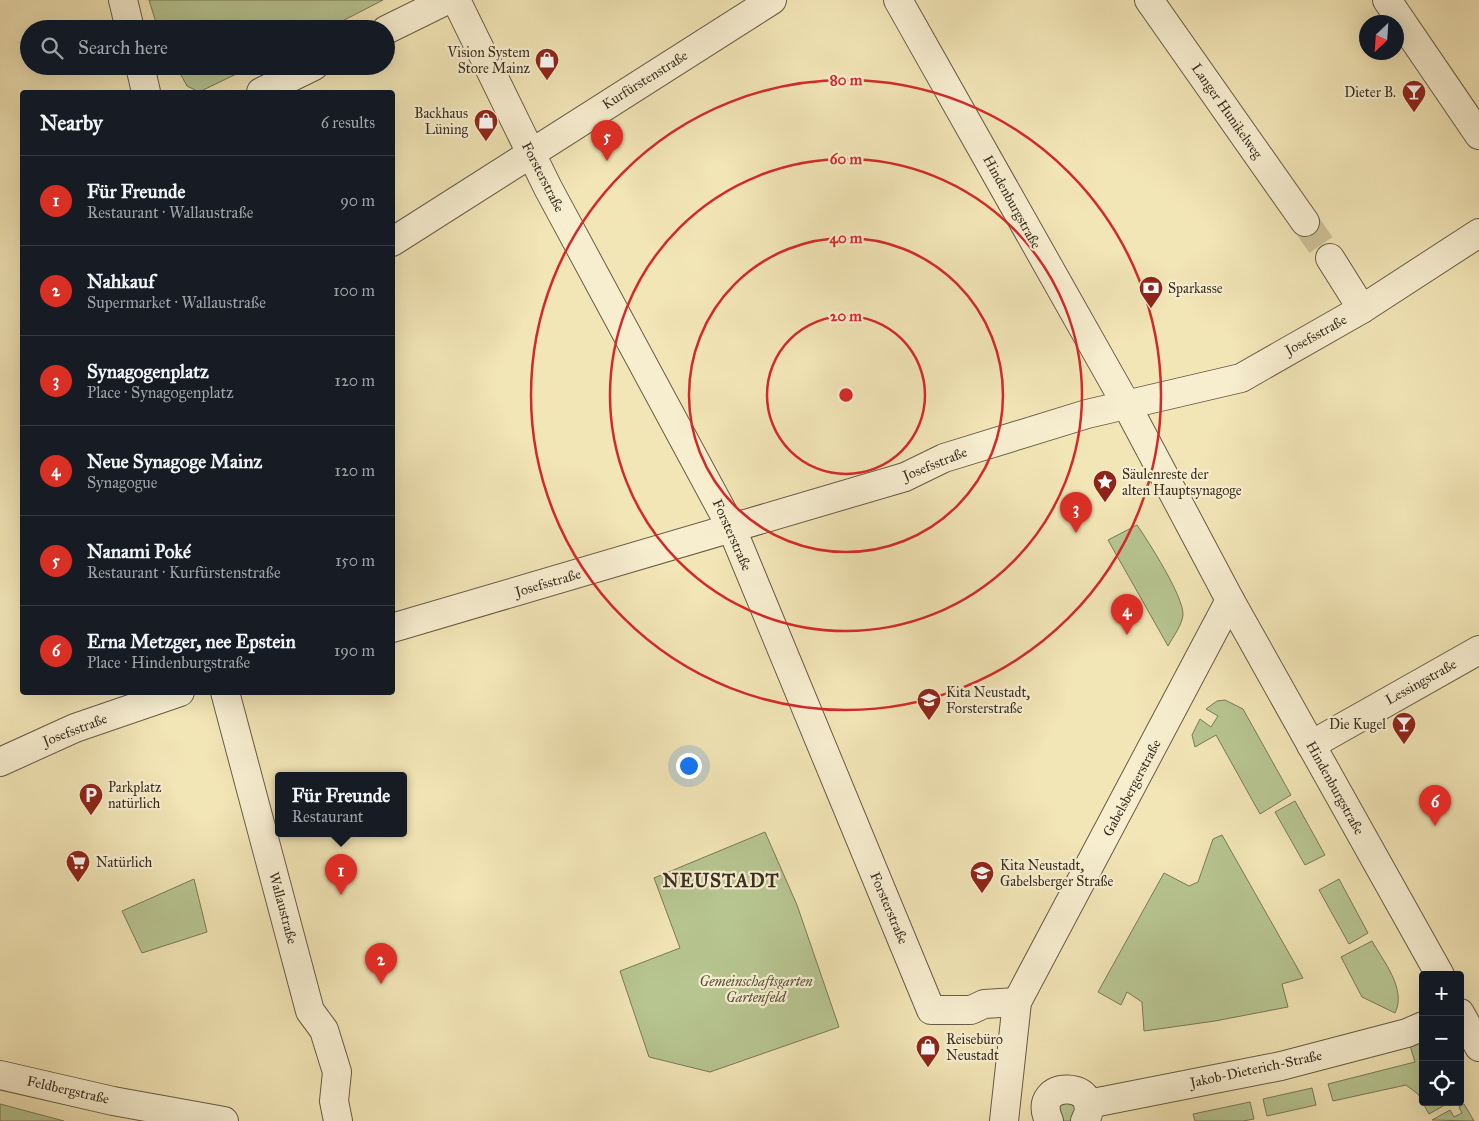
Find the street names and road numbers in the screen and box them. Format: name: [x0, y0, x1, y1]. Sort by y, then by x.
street label: Kurfürstenstraße: [599, 47, 691, 113]
street label: Langer Hunikelweg: [1188, 60, 1267, 162]
street label: Forsterstraße: [518, 139, 568, 215]
street label: Hindenburgstraße: [979, 152, 1045, 252]
street label: Josefsstraße: [1281, 311, 1350, 361]
street label: Josefsstraße: [899, 443, 970, 486]
street label: Forsterstraße: [709, 497, 755, 574]
street label: Josefsstraße: [511, 565, 583, 602]
street label: Lessingstraße: [1382, 655, 1460, 709]
street label: Josefsstraße: [39, 710, 110, 752]
street label: Gabelsbergerstraße: [1099, 736, 1165, 839]
street label: Hindenburgstraße: [1302, 738, 1368, 838]
street label: Forsterstraße: [866, 869, 912, 947]
street label: Wallaustraße: [265, 870, 301, 946]
street label: Jakob-Dieterich-Straße: [1187, 1047, 1324, 1093]
street label: Feldbergstraße: [25, 1072, 111, 1108]

